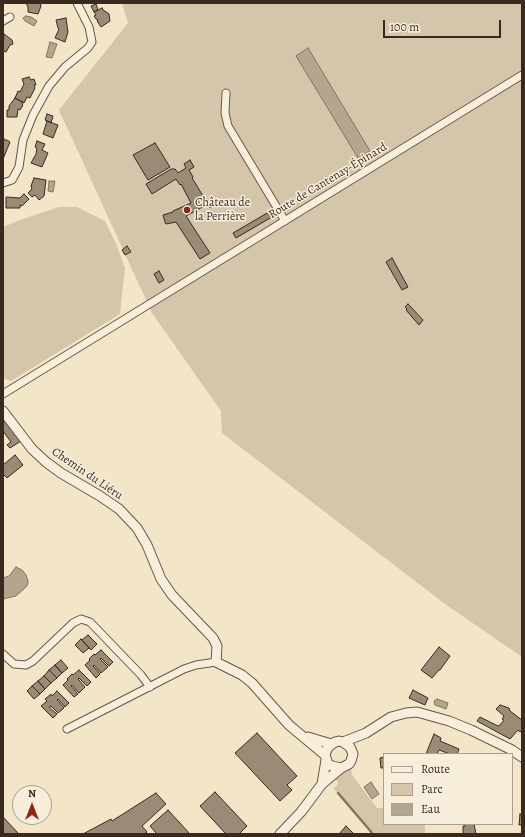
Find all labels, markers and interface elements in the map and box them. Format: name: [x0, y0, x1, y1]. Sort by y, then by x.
scale bar: [385, 12, 503, 38]
text: 100 m: [390, 19, 419, 35]
street label: Route de Cantenay-Épinard: [266, 140, 390, 222]
place label: Château de la Perrière: [195, 196, 250, 224]
marker: Château de la Perrière: [182, 205, 192, 215]
street label: Chemin du Liéru: [49, 445, 125, 503]
legend: [383, 753, 513, 825]
text: Route: [421, 761, 450, 777]
text: Parc: [421, 781, 443, 797]
north arrow: [12, 785, 52, 825]
text: N: [28, 786, 36, 801]
text: Eau: [421, 801, 440, 817]

